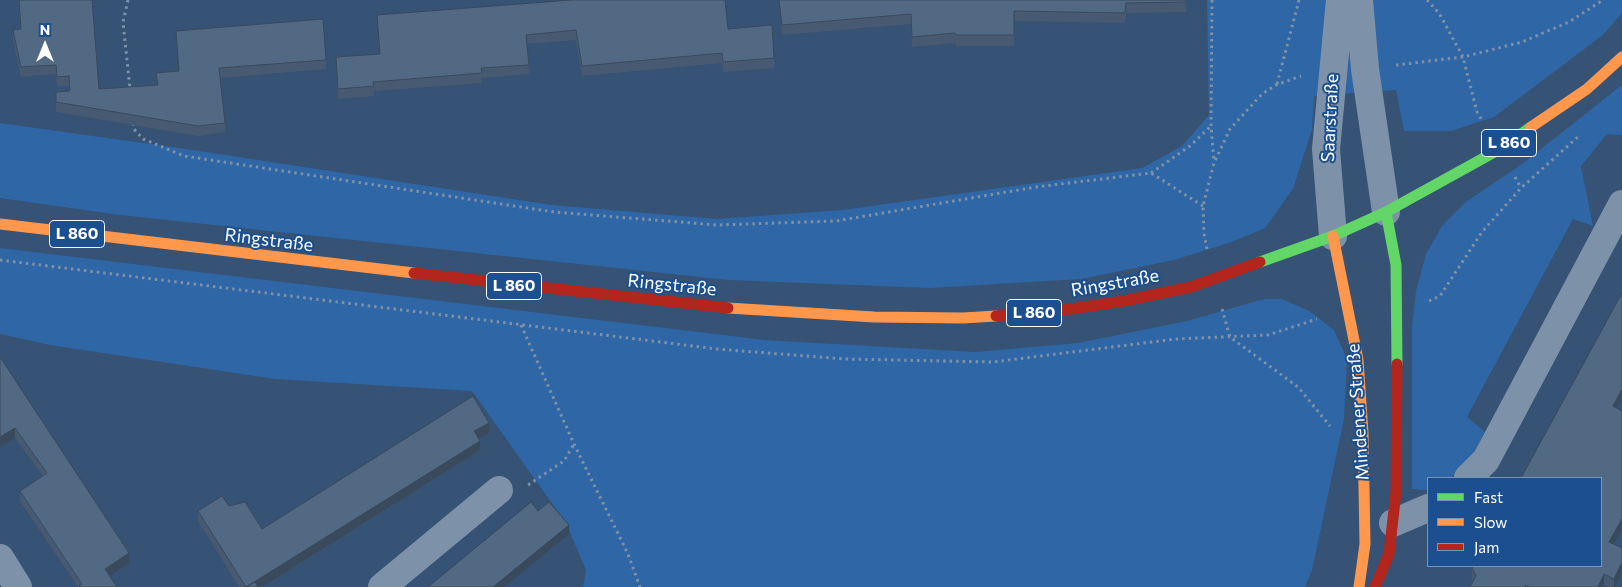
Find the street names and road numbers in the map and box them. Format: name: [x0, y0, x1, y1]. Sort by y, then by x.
street label: Saarstraße: [1317, 73, 1343, 163]
road number: L 860: [1482, 130, 1536, 156]
road number: L 860: [50, 220, 104, 248]
street label: Ringstraße: [223, 224, 315, 256]
street label: Ringstraße: [1069, 265, 1161, 301]
street label: Ringstraße: [627, 270, 717, 300]
road number: L 860: [486, 272, 542, 300]
road number: L 860: [1006, 300, 1062, 326]
street label: Mindener Straße: [1342, 343, 1374, 481]

